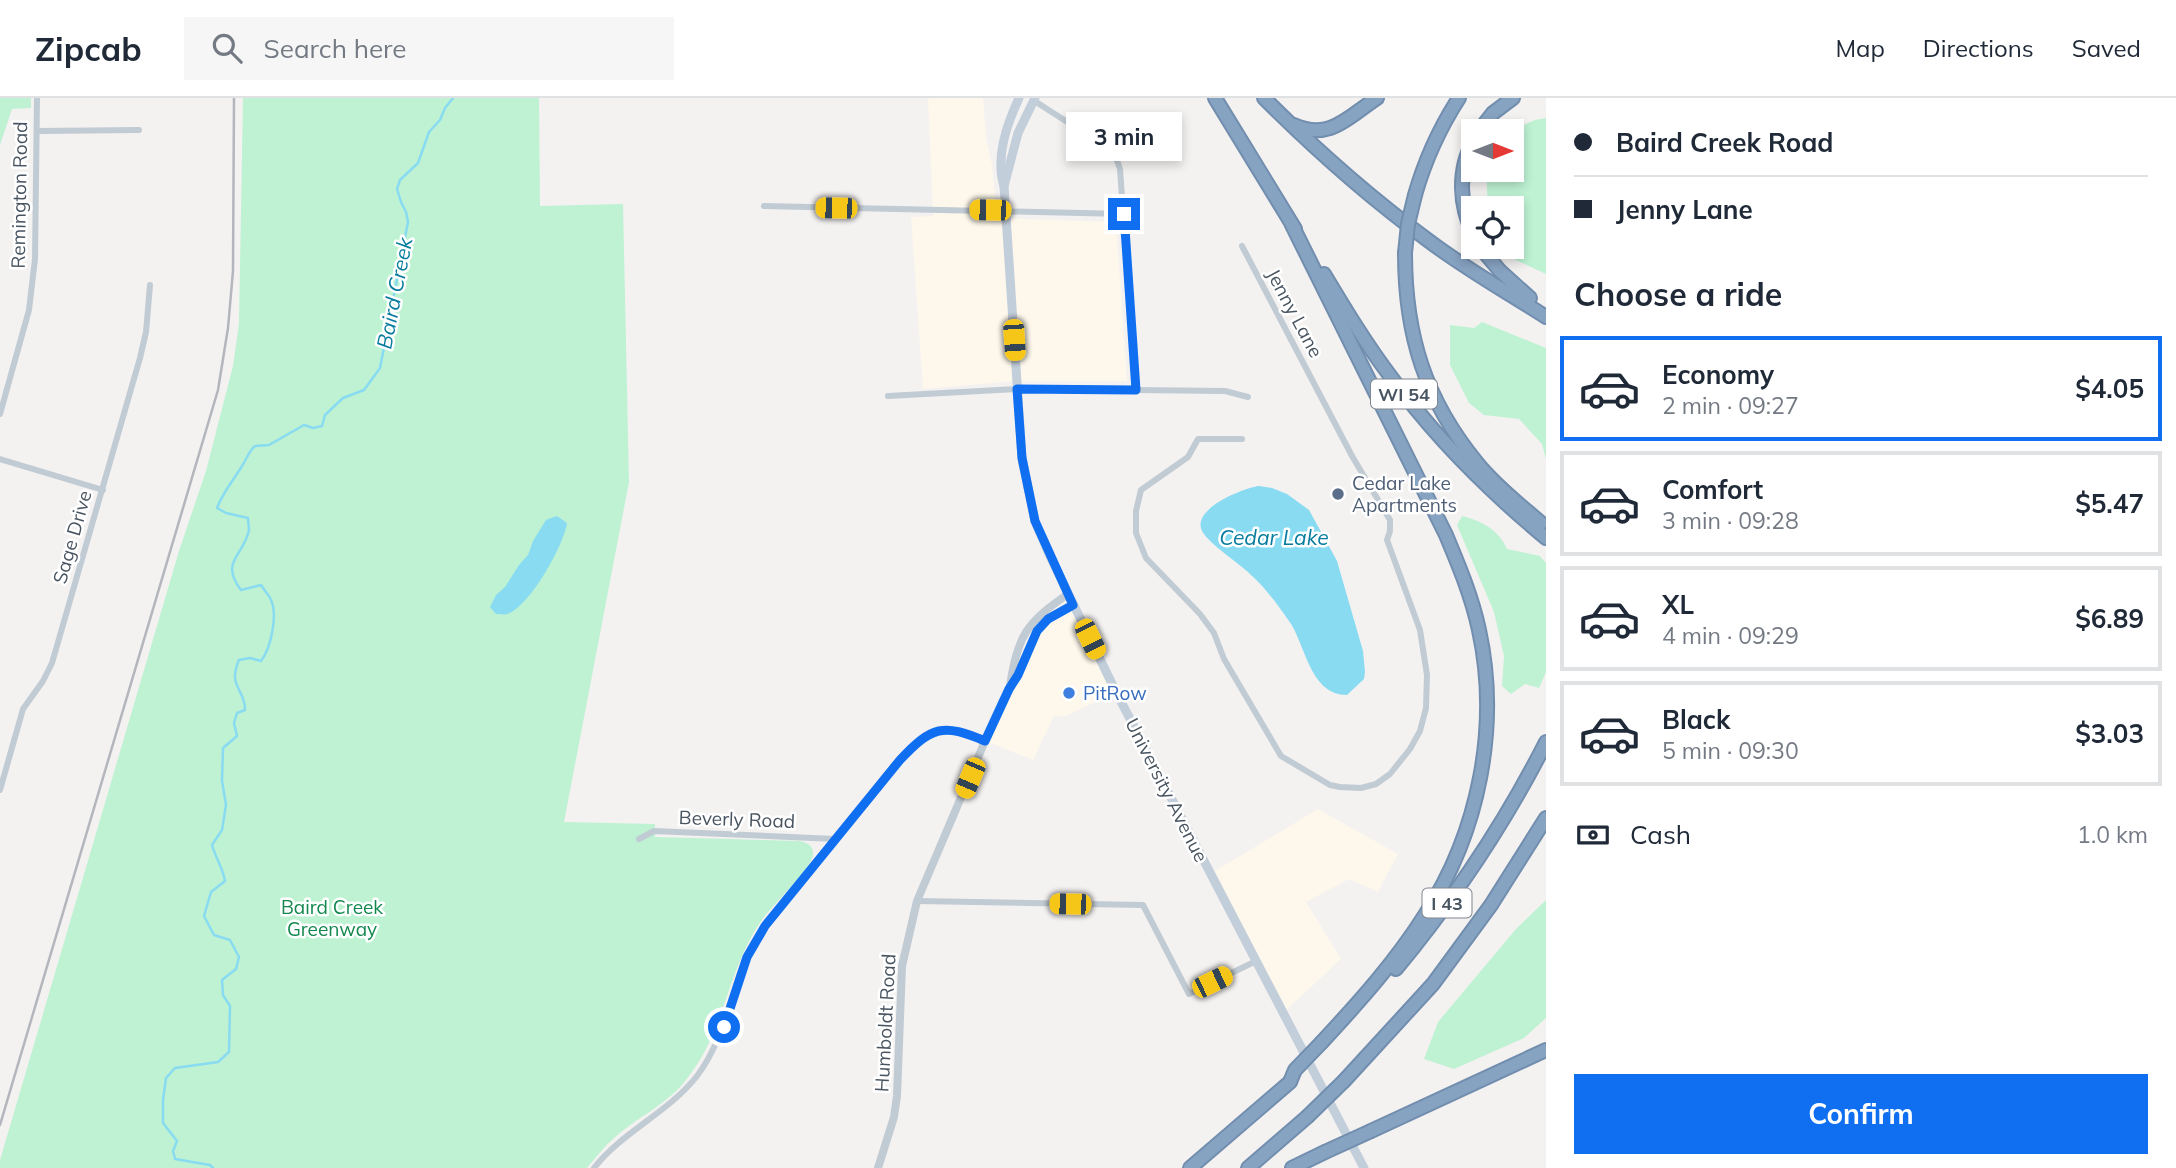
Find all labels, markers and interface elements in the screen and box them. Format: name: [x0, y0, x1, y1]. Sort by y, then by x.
search box: [184, 17, 674, 80]
text: Zipcab: [35, 28, 142, 69]
icon: search: [208, 29, 246, 67]
text: Search here: [264, 32, 407, 65]
text: Map: [1835, 33, 1885, 63]
text: Directions: [1923, 33, 2034, 63]
text: Saved: [2072, 33, 2141, 63]
callout: 3 min: [1066, 113, 1182, 162]
north arrow: [1461, 119, 1524, 182]
map controls: [1461, 119, 1524, 259]
street label: Remington Road: [6, 121, 32, 269]
text: 3 min: [1094, 122, 1154, 151]
text: Baird Creek Road: [1616, 126, 1833, 159]
text: Jenny Lane: [1616, 193, 1753, 226]
button: locate: [1461, 196, 1524, 259]
car: [815, 197, 858, 219]
route end: [1108, 198, 1140, 230]
car: [969, 199, 1012, 221]
water label: Baird Creek: [370, 234, 418, 351]
street label: Jenny Lane: [1262, 265, 1328, 361]
text: Choose a ride: [1574, 274, 1782, 314]
car: [1003, 318, 1026, 362]
icon: car: [1578, 357, 1641, 420]
text: Economy: [1662, 358, 1774, 391]
text: $4.05: [2075, 372, 2144, 405]
road number: WI 54: [1371, 380, 1437, 408]
text: 2 min · 09:27: [1662, 391, 1799, 420]
place label: Cedar Lake Apartments: [1352, 471, 1457, 517]
icon: car: [1578, 472, 1641, 535]
text: Comfort: [1662, 473, 1763, 506]
marker: Cedar Lake Apartments: [1330, 486, 1346, 502]
text: $5.47: [2075, 487, 2144, 520]
street label: Sage Drive: [47, 488, 97, 586]
text: 3 min · 09:28: [1662, 506, 1799, 535]
water label: Cedar Lake: [1219, 524, 1329, 550]
icon: car: [1578, 587, 1641, 650]
text: XL: [1662, 588, 1694, 621]
text: $6.89: [2075, 602, 2144, 635]
car: [1072, 616, 1109, 662]
text: 4 min · 09:29: [1662, 621, 1799, 650]
place label: PitRow: [1083, 681, 1147, 705]
marker: PitRow: [1061, 685, 1077, 701]
icon: car: [1578, 702, 1641, 765]
text: Black: [1662, 703, 1730, 736]
street label: University Avenue: [1120, 714, 1214, 866]
text: $3.03: [2075, 717, 2144, 750]
text: 5 min · 09:30: [1662, 736, 1799, 765]
car: [953, 755, 988, 801]
street label: Beverly Road: [678, 805, 796, 833]
icon: cash: [1574, 816, 1612, 854]
text: Cash: [1630, 818, 1691, 851]
text: 1.0 km: [2077, 820, 2148, 849]
road number: I 43: [1422, 888, 1472, 918]
car: [1049, 893, 1092, 915]
park label: Baird Creek Greenway: [281, 895, 383, 941]
street label: Humboldt Road: [869, 953, 901, 1093]
car: [1189, 963, 1236, 1001]
route start: [708, 1011, 740, 1043]
button: Confirm: [1574, 1074, 2148, 1154]

